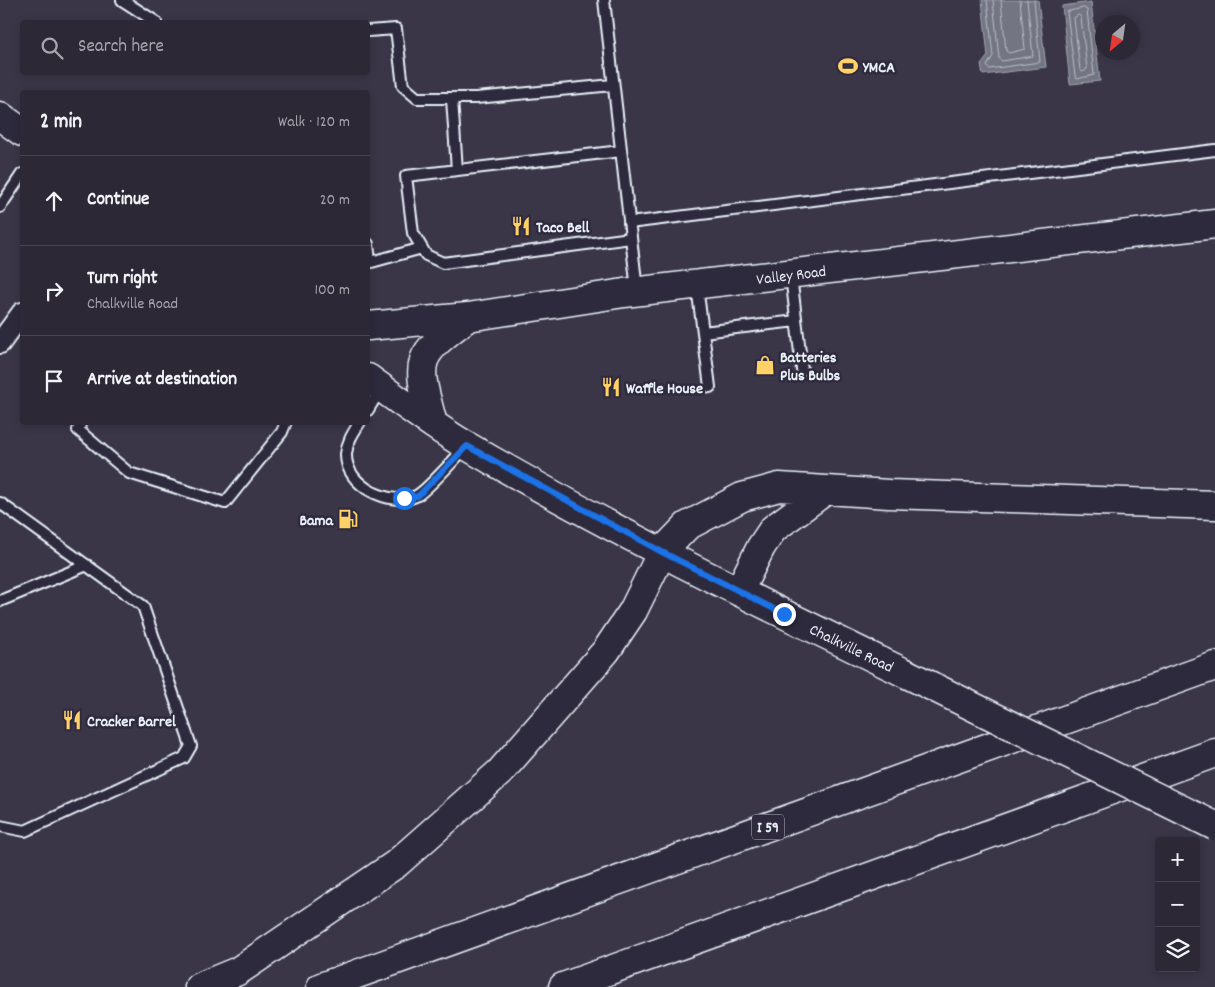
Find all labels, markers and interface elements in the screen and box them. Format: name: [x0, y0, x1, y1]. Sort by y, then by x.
north arrow: [1095, 15, 1140, 60]
search box: [20, 20, 370, 75]
icon: search: [38, 34, 66, 62]
text: Search here: [78, 34, 164, 61]
sports icon: YMCA: [837, 55, 859, 77]
place label: YMCA: [862, 57, 895, 80]
text: 2 min: [40, 108, 82, 138]
text: Walk · 120 m: [278, 111, 350, 134]
icon: ahead: [40, 187, 68, 215]
text: Continue: [87, 187, 149, 214]
text: 20 m: [320, 189, 350, 212]
restaurant icon: Taco Bell: [510, 215, 532, 237]
place label: Taco Bell: [536, 217, 590, 240]
street label: Valley Road: [755, 261, 827, 292]
text: Turn right: [87, 266, 158, 293]
icon: right: [40, 277, 68, 305]
text: 100 m: [314, 279, 350, 302]
text: Chalkville Road: [87, 293, 178, 316]
place label: Batteries Plus Bulbs: [780, 347, 841, 388]
shop icon: Batteries Plus Bulbs: [754, 354, 776, 376]
icon: arrive: [40, 367, 68, 395]
text: Arrive at destination: [87, 367, 237, 394]
restaurant icon: Waffle House: [600, 376, 622, 398]
place label: Waffle House: [626, 378, 703, 401]
route start: [393, 487, 416, 510]
fuel station icon: Bama: [337, 508, 359, 530]
place label: Bama: [299, 510, 334, 533]
route end: [773, 603, 796, 626]
street label: Chalkville Road: [805, 619, 897, 680]
restaurant icon: Cracker Barrel: [61, 709, 83, 731]
place label: Cracker Barrel: [87, 711, 176, 734]
road number: I 59: [752, 814, 784, 840]
map controls: [1155, 837, 1200, 972]
button: +: [1155, 837, 1200, 882]
button: −: [1155, 882, 1200, 927]
button: layers: [1155, 927, 1200, 972]

